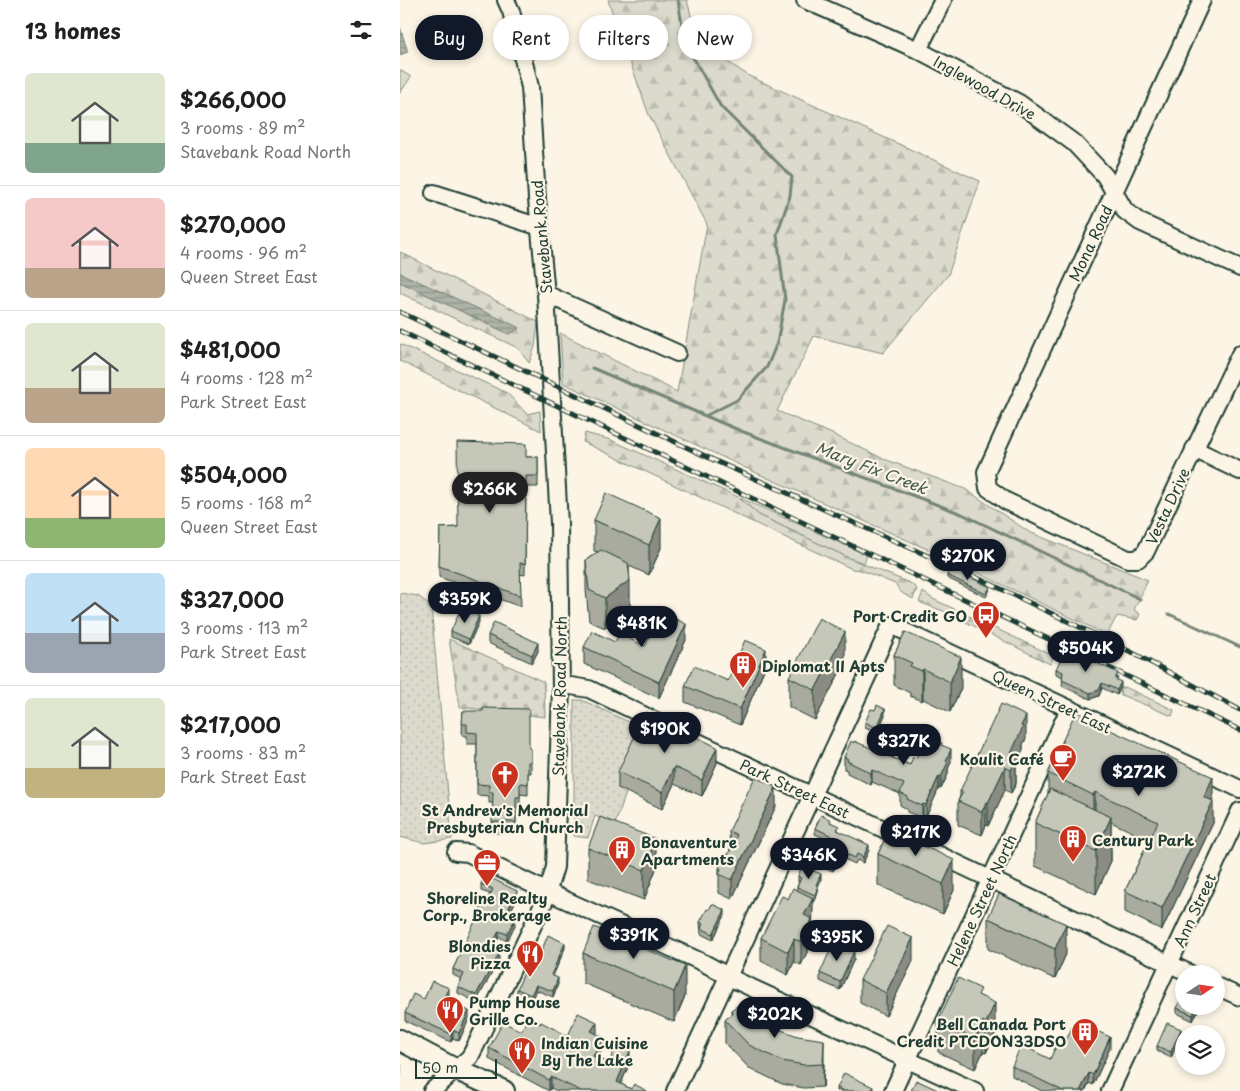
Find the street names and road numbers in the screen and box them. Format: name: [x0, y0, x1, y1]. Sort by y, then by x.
street label: Inglewood Drive: [930, 49, 1040, 125]
street label: Stavebank Road: [525, 179, 557, 295]
street label: Mona Road: [1062, 201, 1118, 285]
street label: Vesta Drive: [1139, 464, 1195, 548]
street label: Stavebank Road North: [546, 616, 572, 776]
street label: Queen Street East: [989, 663, 1115, 739]
street label: Park Street East: [736, 753, 854, 823]
street label: Helene Street North: [940, 830, 1022, 970]
street label: Ann Street: [1167, 869, 1221, 951]

